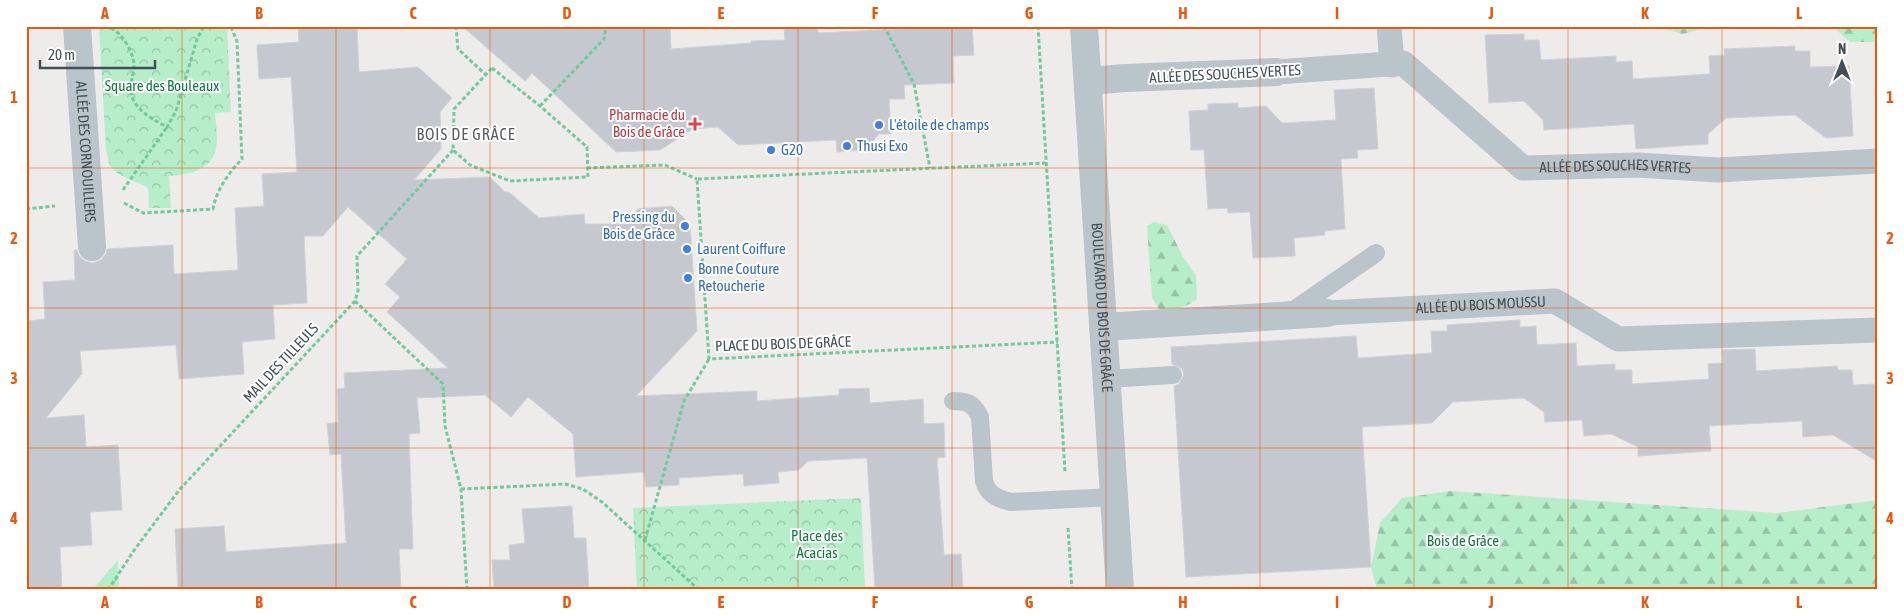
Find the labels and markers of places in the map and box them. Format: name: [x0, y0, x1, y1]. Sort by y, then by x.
place label: Pharmacie du Bois de Grâce: [609, 106, 685, 140]
place label: L'étoile de champs: [889, 116, 989, 133]
marker: Pharmacie du Bois de Grâce: [689, 118, 701, 130]
marker: L'étoile de champs: [873, 119, 885, 131]
place label: Thusi Exo: [857, 137, 908, 154]
marker: Thusi Exo: [841, 140, 853, 152]
place label: G20: [781, 141, 803, 158]
marker: G20: [765, 144, 777, 156]
place label: Pressing du Bois de Grâce: [603, 208, 675, 242]
marker: Pressing du Bois de Grâce: [679, 220, 691, 232]
place label: Laurent Coiffure: [697, 240, 786, 257]
marker: Laurent Coiffure: [681, 243, 693, 255]
place label: Bonne Couture Retoucherie: [698, 260, 780, 294]
marker: Bonne Couture Retoucherie: [682, 272, 694, 284]

